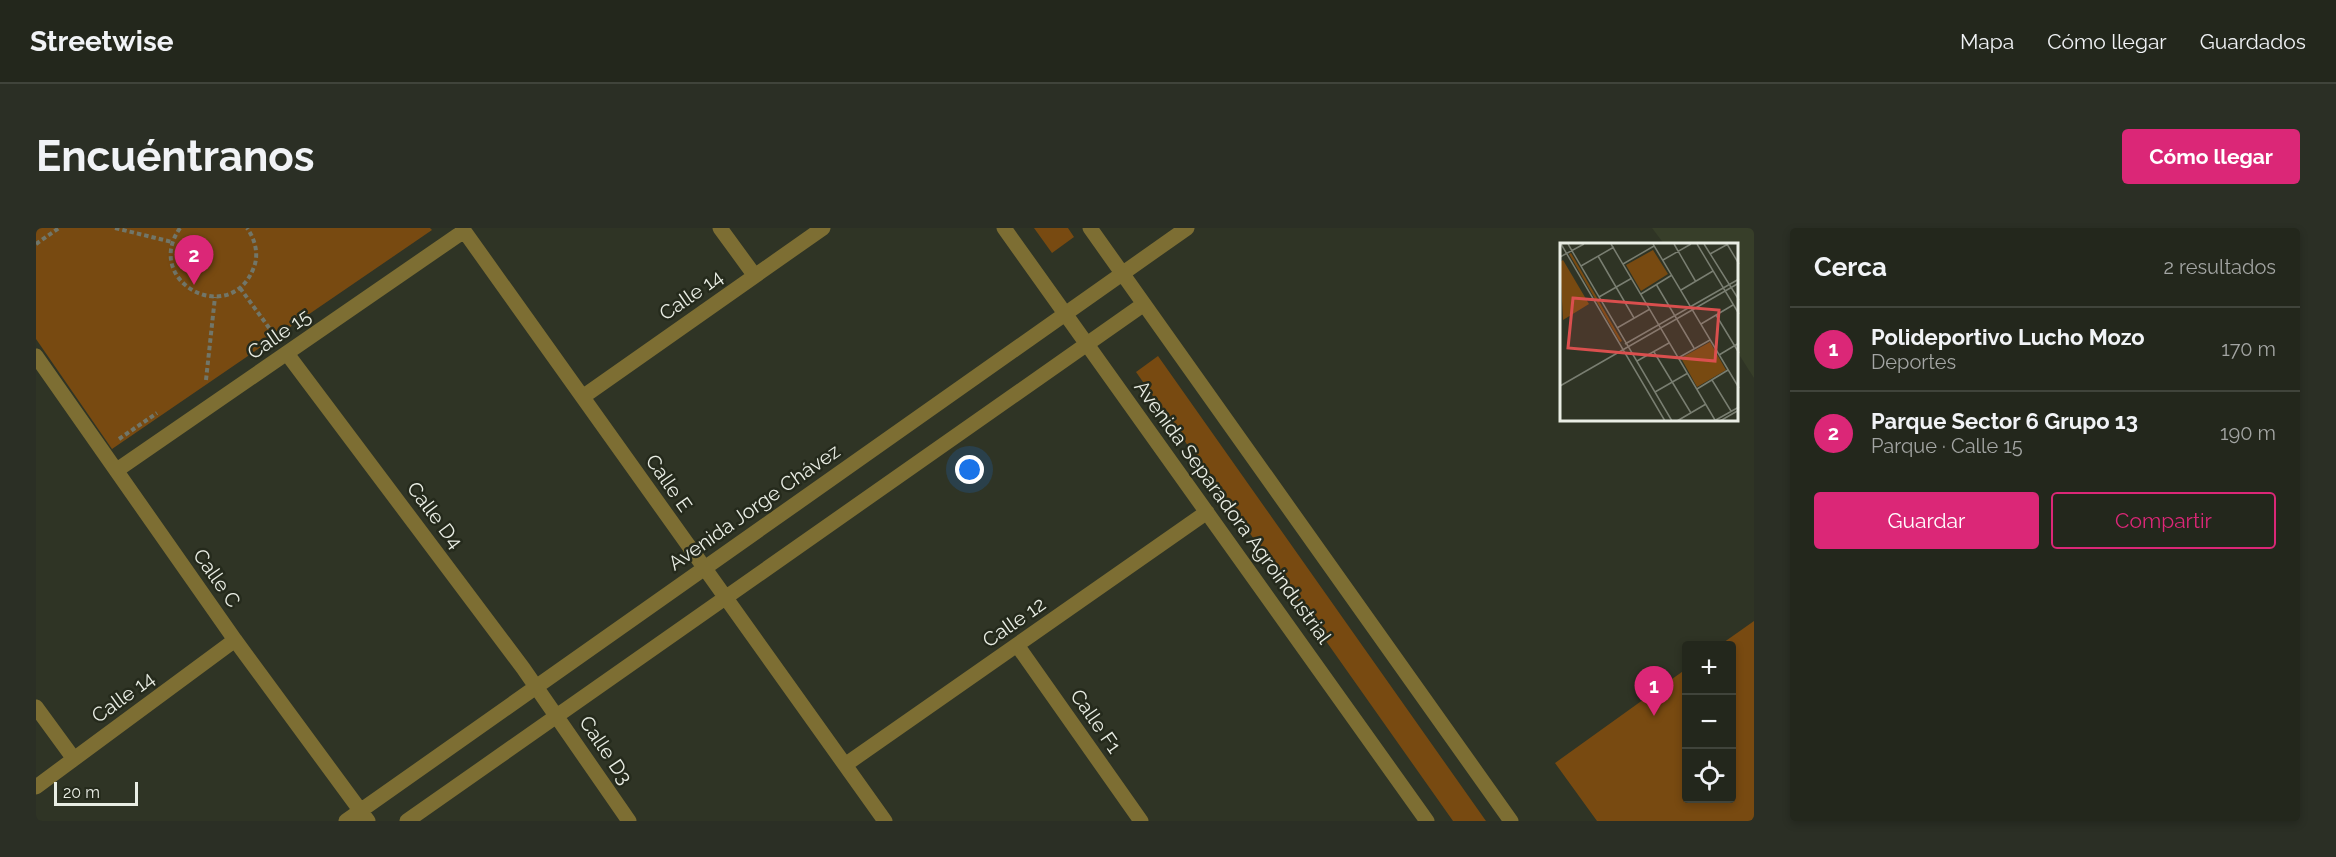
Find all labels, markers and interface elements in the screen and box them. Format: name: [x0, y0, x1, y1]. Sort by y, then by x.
text: Streetwise: [30, 25, 174, 58]
text: Mapa: [1960, 29, 2014, 54]
text: Cómo llegar: [2047, 29, 2167, 54]
text: Guardados: [2200, 29, 2306, 54]
button: Cómo llegar: [2122, 129, 2300, 184]
text: Encuéntranos: [36, 132, 315, 181]
pin: 2: [174, 236, 214, 285]
inset map: [1560, 243, 1739, 422]
text: Cerca: [1814, 252, 1887, 282]
text: 2 resultados: [2163, 255, 2276, 279]
street label: Calle 14: [655, 265, 727, 325]
street label: Calle 15: [243, 304, 315, 364]
text: Polideportivo Lucho Mozo: [1871, 324, 2145, 350]
text: 1: [1829, 337, 1838, 361]
text: 170 m: [2221, 337, 2276, 361]
text: Deportes: [1871, 350, 1956, 374]
street label: Avenida Separadora Agroindustrial: [1129, 376, 1337, 649]
text: Parque Sector 6 Grupo 13: [1871, 408, 2138, 434]
text: 2: [1828, 421, 1839, 445]
text: 190 m: [2220, 421, 2276, 445]
text: Parque · Calle 15: [1871, 434, 2023, 458]
street label: Avenida Jorge Chávez: [664, 439, 844, 575]
street label: Calle E: [641, 450, 697, 516]
your location: [955, 455, 984, 484]
street label: Calle D4: [402, 477, 468, 553]
button: Guardar: [1814, 492, 2039, 549]
button: Compartir: [2051, 492, 2276, 549]
street label: Calle C: [188, 544, 246, 612]
street label: Calle 12: [978, 592, 1050, 652]
map controls: [1682, 641, 1736, 803]
button: +: [1682, 641, 1736, 695]
street label: Calle 14: [87, 666, 159, 728]
pin: 1: [1634, 666, 1674, 716]
street label: Calle F1: [1065, 684, 1127, 758]
button: −: [1682, 695, 1736, 749]
street label: Calle D3: [574, 711, 638, 789]
button: locate: [1682, 749, 1736, 803]
scale bar: [54, 779, 138, 806]
text: 20 m: [63, 783, 100, 802]

